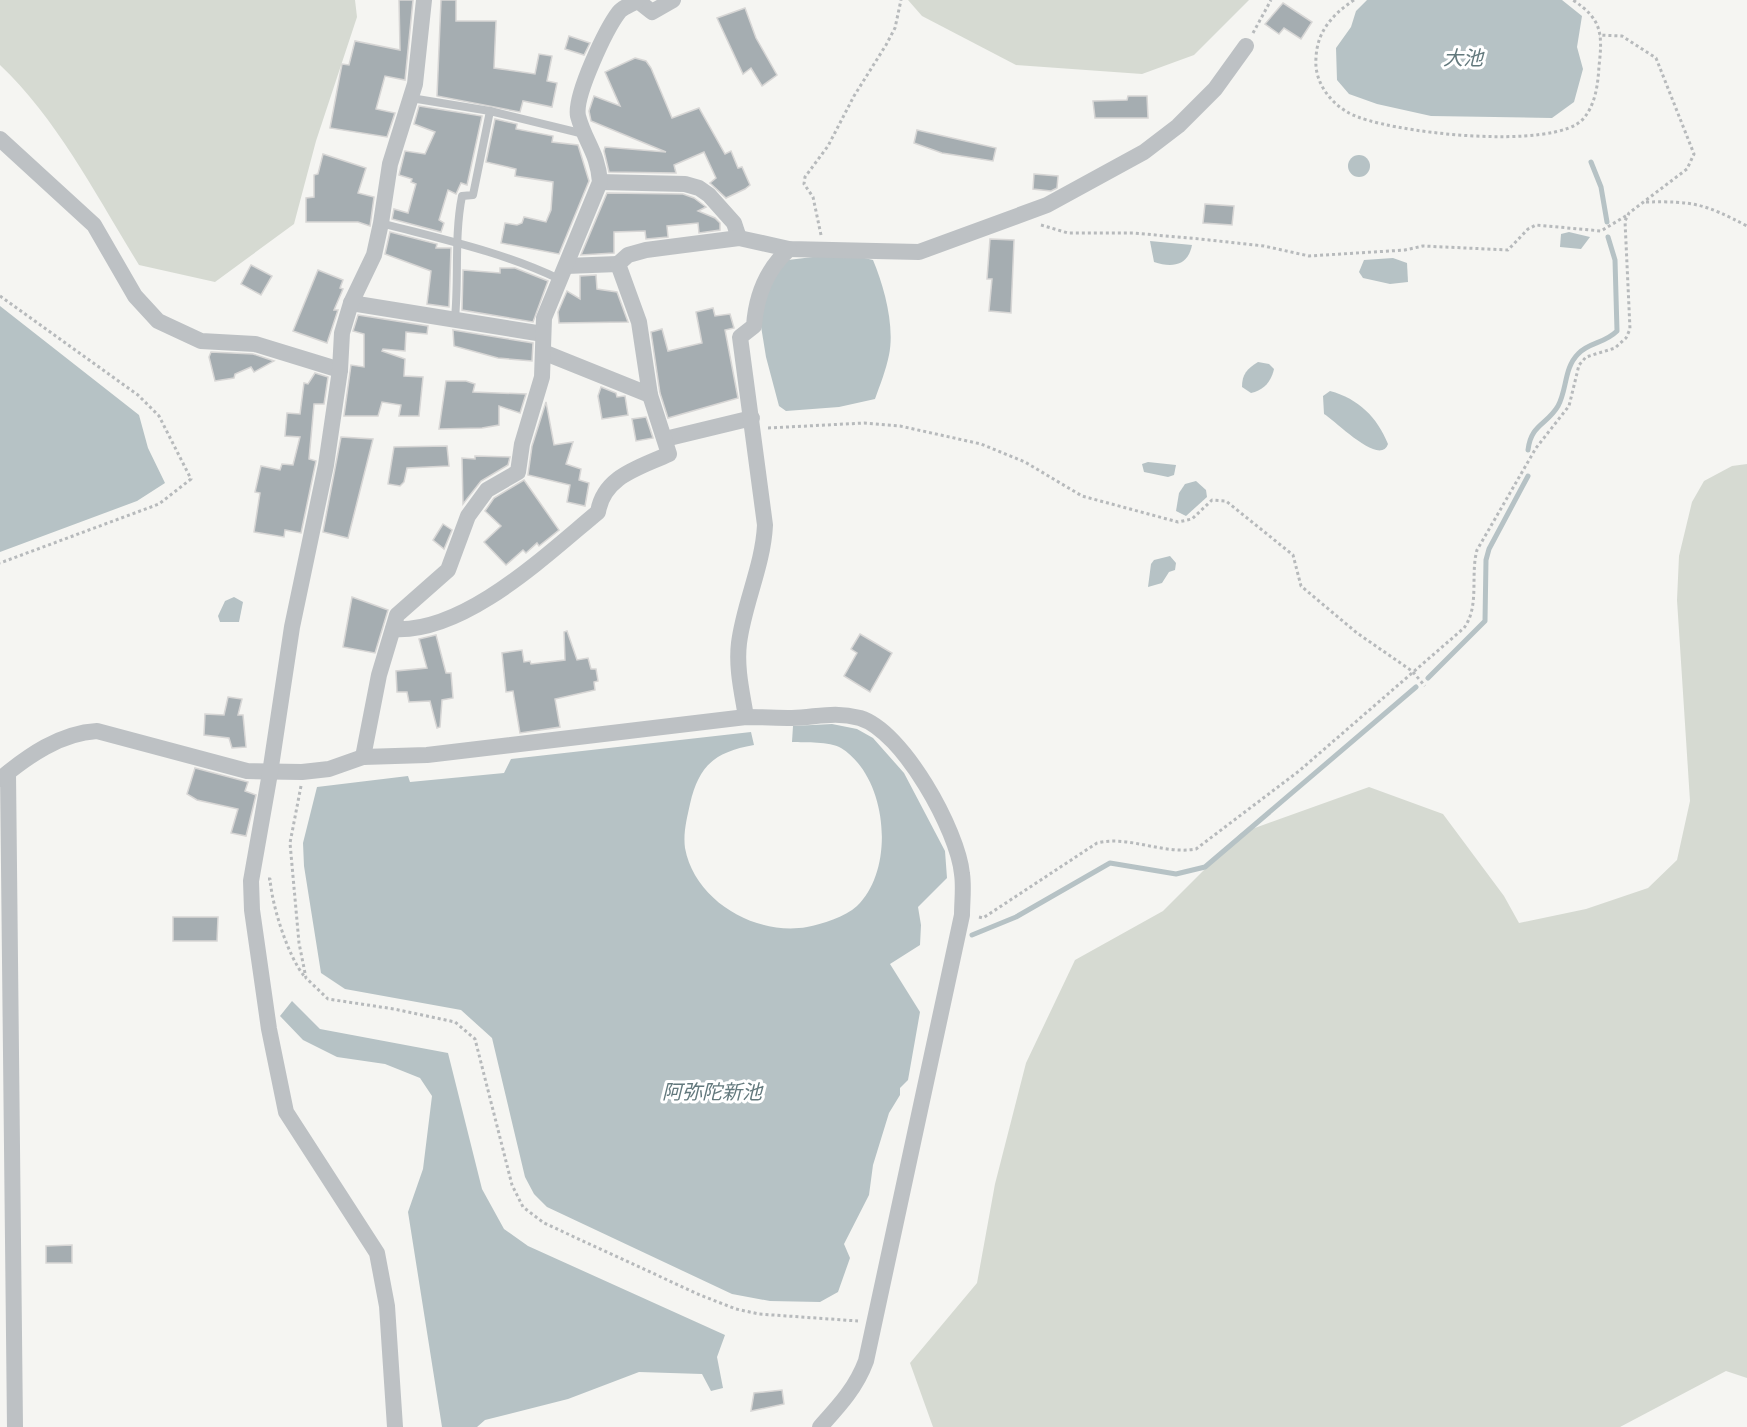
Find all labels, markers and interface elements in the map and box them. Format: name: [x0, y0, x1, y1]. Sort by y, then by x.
water label: 大池: [1443, 44, 1485, 71]
water label: 阿弥陀新池: [662, 1078, 764, 1105]

